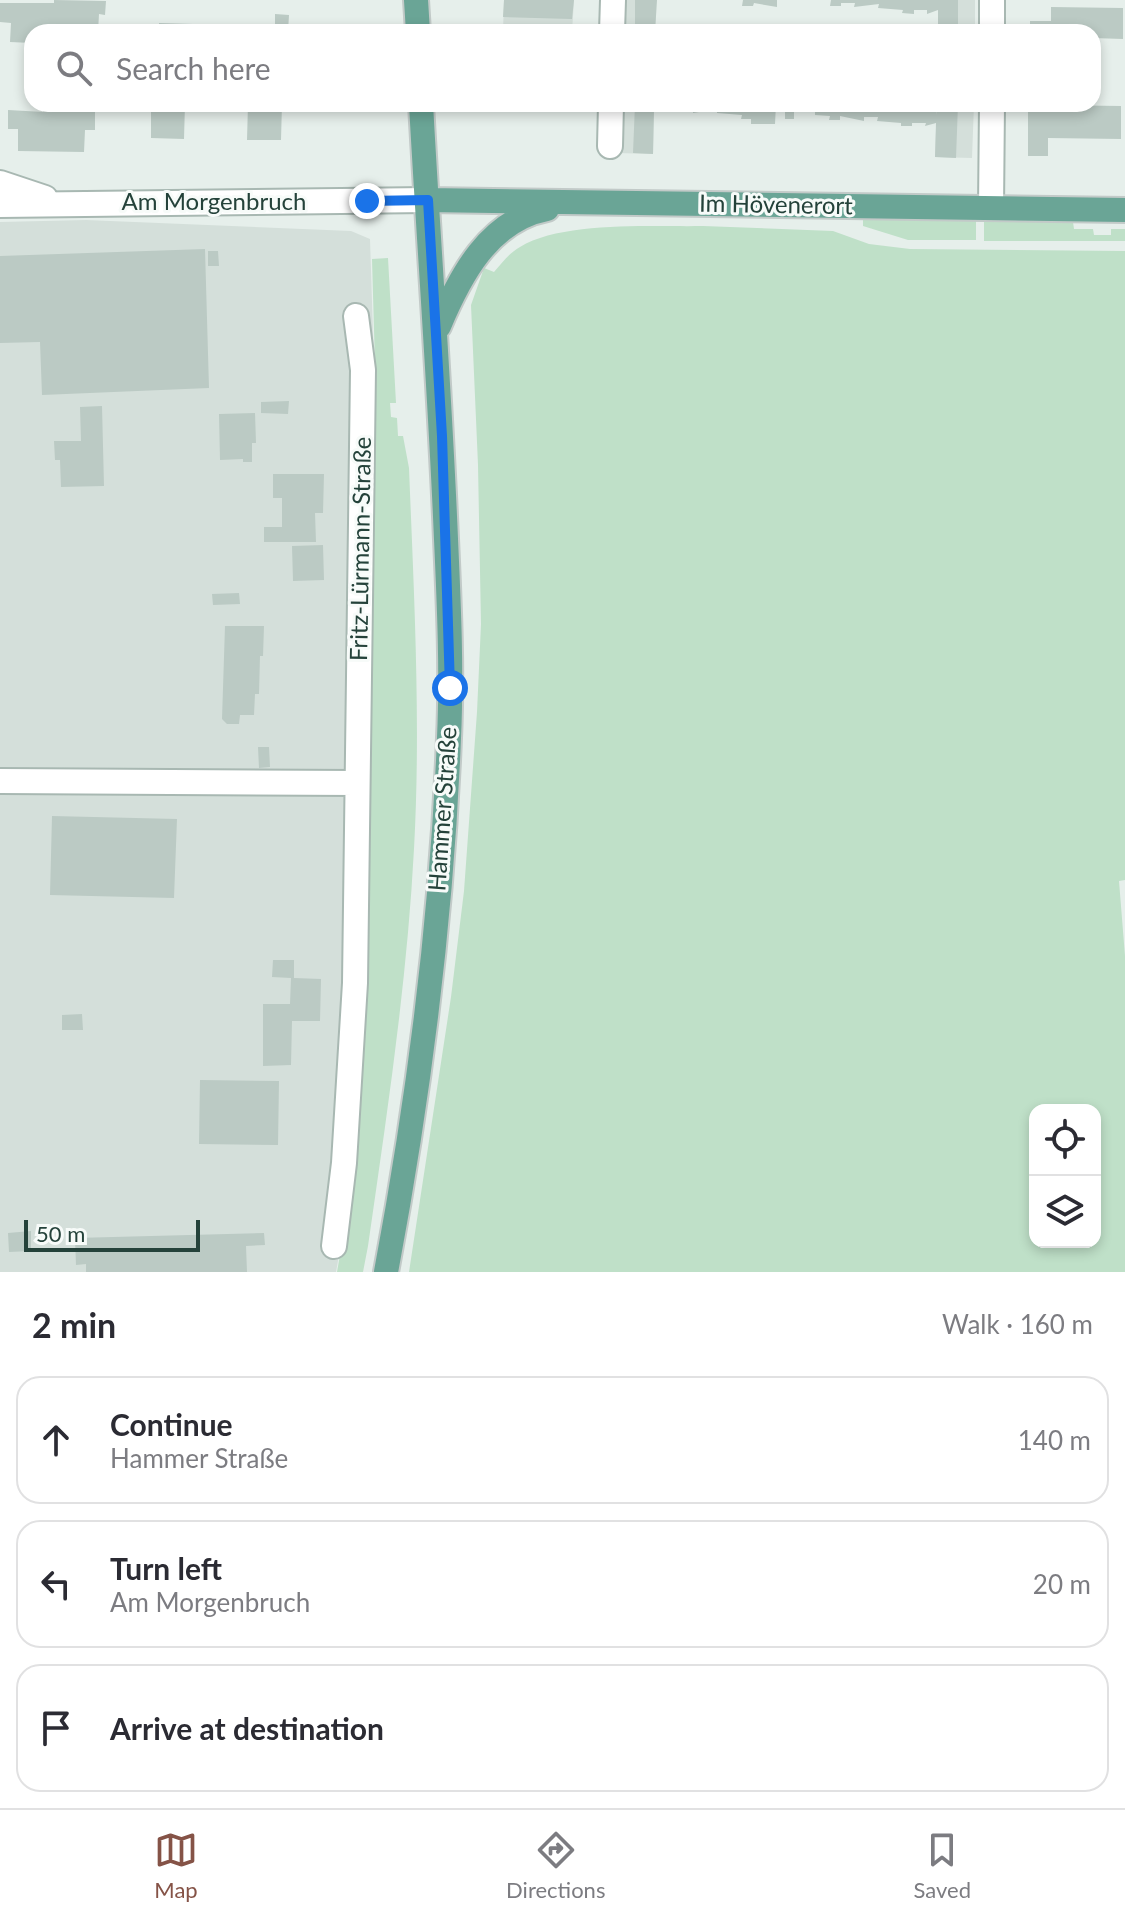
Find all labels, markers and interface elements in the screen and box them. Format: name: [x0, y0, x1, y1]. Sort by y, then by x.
search box: [24, 24, 1101, 112]
icon: search: [52, 46, 96, 90]
text: Search here: [116, 50, 271, 86]
route end: [349, 183, 385, 219]
street label: Am Morgenbruch: [122, 186, 306, 215]
street label: Im Hövenerort: [699, 188, 853, 219]
street label: Fritz-Lürmann-Straße: [343, 436, 376, 661]
route start: [432, 670, 468, 706]
street label: Hammer Straße: [421, 726, 462, 892]
map controls: [1029, 1104, 1101, 1248]
button: locate: [1029, 1104, 1101, 1176]
button: layers: [1029, 1176, 1101, 1248]
scale bar: [24, 1216, 200, 1252]
text: 50 m: [36, 1220, 85, 1247]
text: 2 min: [32, 1304, 116, 1345]
text: Walk · 160 m: [942, 1308, 1093, 1340]
text: Continue: [110, 1406, 233, 1442]
icon: ahead: [34, 1418, 78, 1462]
text: 140 m: [1018, 1424, 1091, 1456]
text: Hammer Straße: [110, 1442, 288, 1474]
text: Turn left: [110, 1550, 222, 1586]
icon: left: [34, 1562, 78, 1606]
text: 20 m: [1033, 1568, 1091, 1600]
text: Am Morgenbruch: [110, 1586, 310, 1618]
icon: arrive: [34, 1706, 78, 1750]
text: Arrive at destination: [110, 1710, 384, 1746]
tab: Map: [154, 1828, 198, 1903]
tab: Directions: [506, 1828, 605, 1903]
tab: Saved: [913, 1828, 971, 1903]

